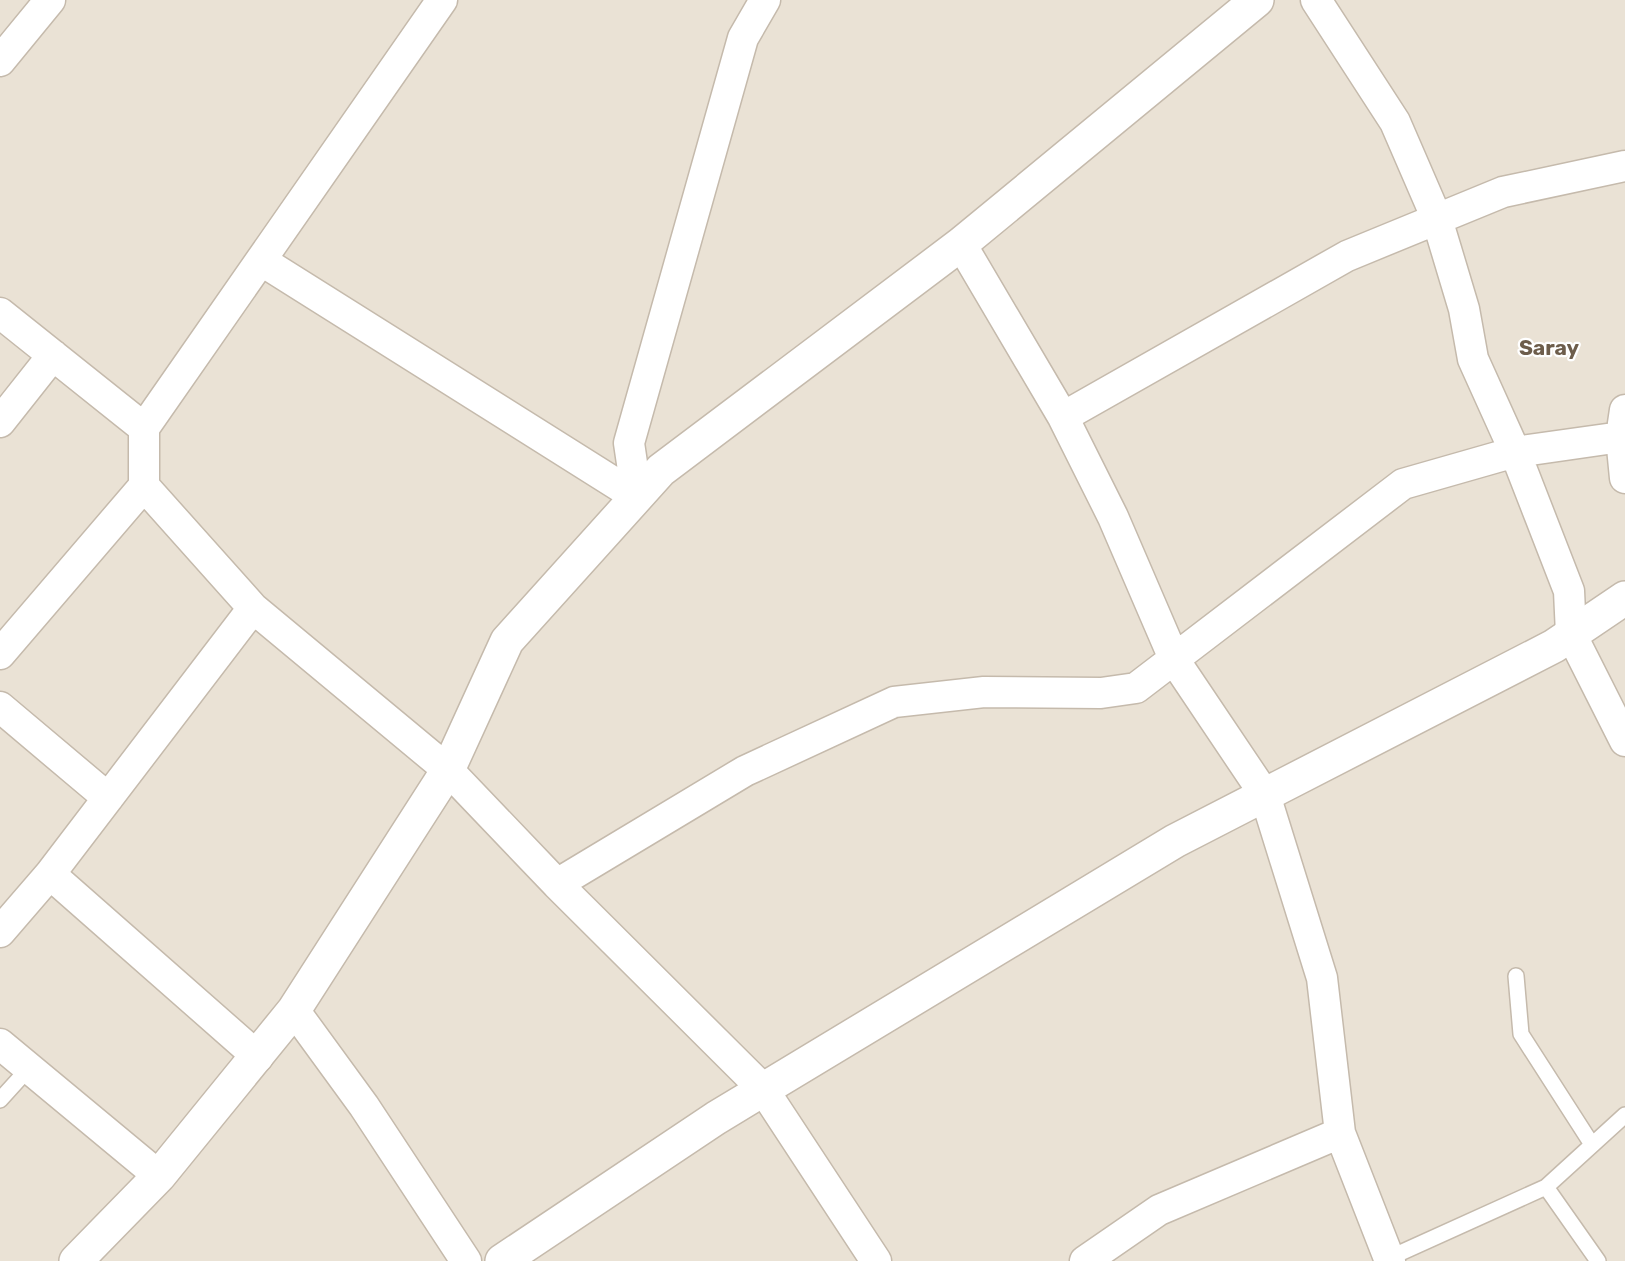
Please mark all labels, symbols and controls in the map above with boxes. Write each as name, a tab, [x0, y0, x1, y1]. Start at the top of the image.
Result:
district label: Saray	[1519, 335, 1580, 360]

